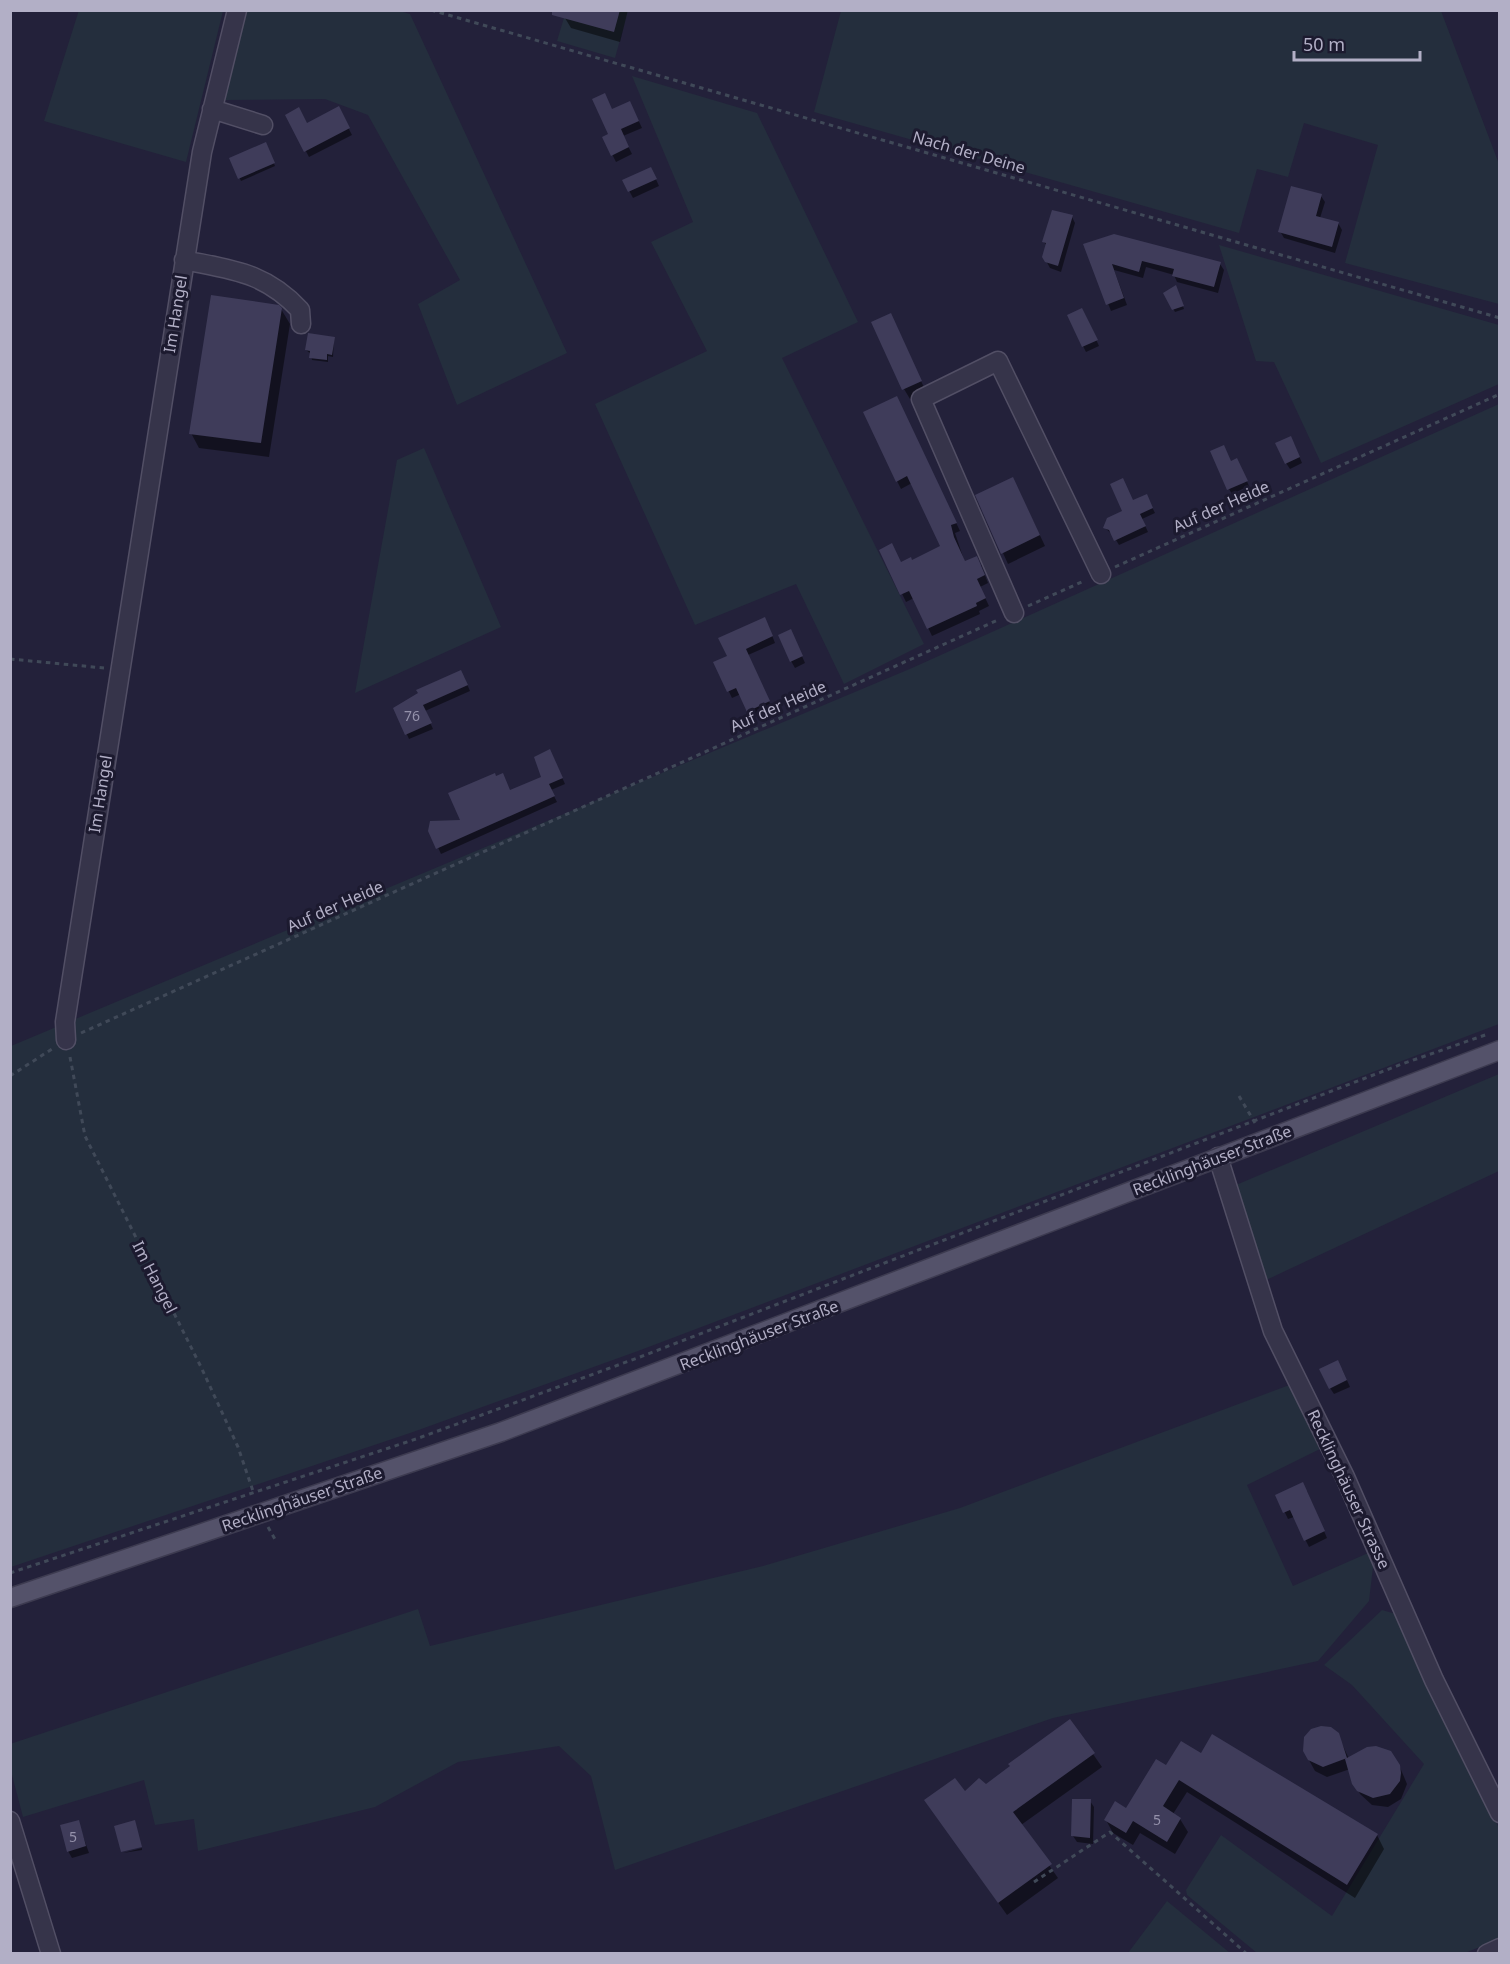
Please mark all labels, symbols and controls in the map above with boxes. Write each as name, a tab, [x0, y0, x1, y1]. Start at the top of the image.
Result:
scale bar	[1294, 24, 1420, 62]
text: 50 m	[1303, 32, 1345, 56]
street label: Nach der Deine	[910, 125, 1028, 179]
street label: Im Hangel	[158, 274, 192, 354]
street label: Auf der Heide	[1169, 475, 1273, 537]
street label: Auf der Heide	[726, 675, 830, 737]
house number: 76	[404, 706, 420, 725]
street label: Im Hangel	[83, 754, 117, 834]
street label: Auf der Heide	[283, 875, 387, 937]
street label: Recklinghäuser Straße	[1129, 1120, 1295, 1200]
street label: Im Hangel	[127, 1237, 183, 1317]
street label: Recklinghäuser Straße	[676, 1295, 842, 1375]
street label: Recklinghäuser Strasse	[1302, 1406, 1396, 1572]
street label: Recklinghäuser Straße	[219, 1461, 385, 1537]
house number: 5	[1153, 1810, 1161, 1829]
house number: 5	[69, 1827, 77, 1846]

